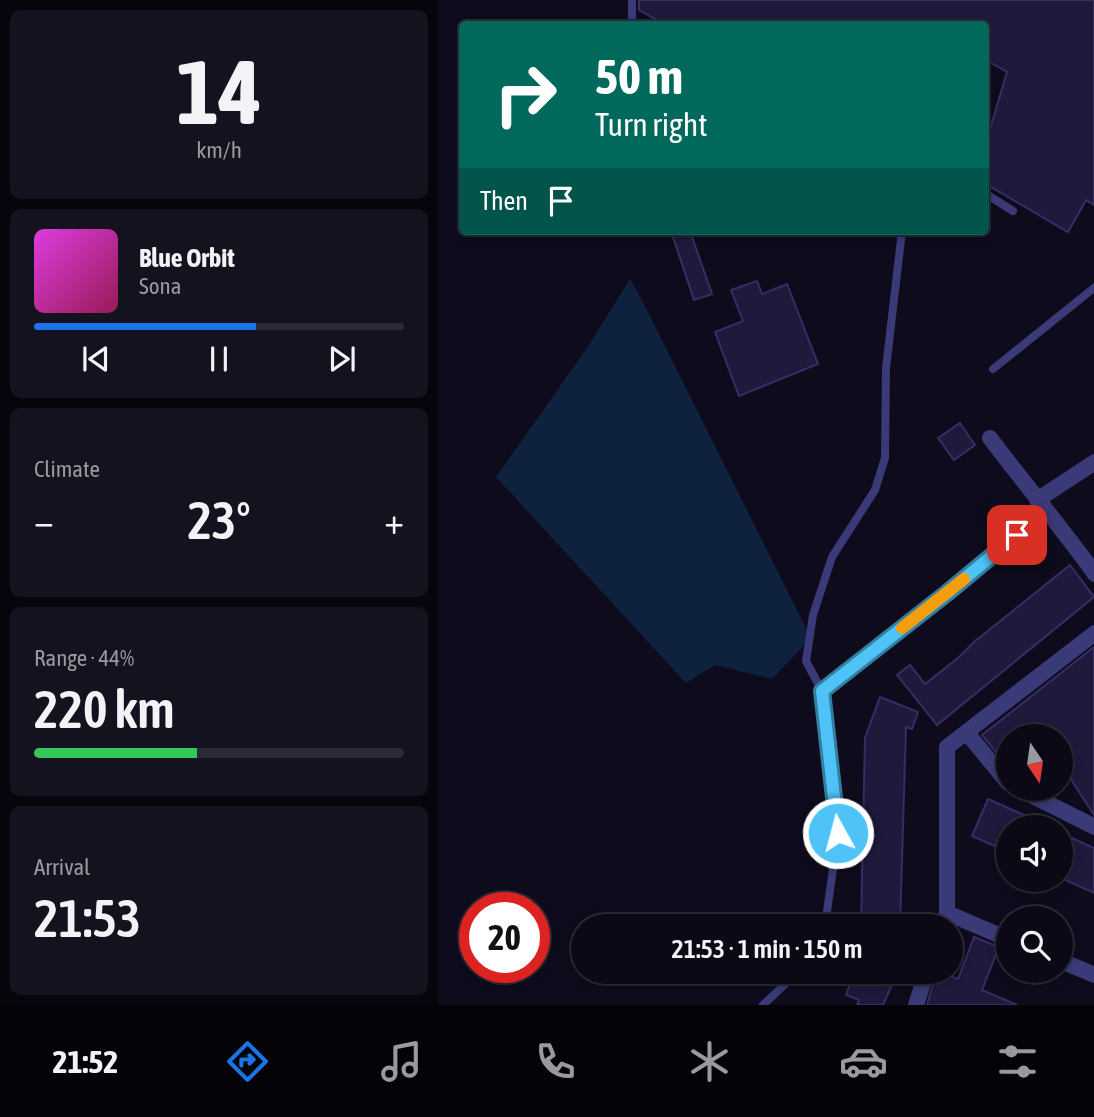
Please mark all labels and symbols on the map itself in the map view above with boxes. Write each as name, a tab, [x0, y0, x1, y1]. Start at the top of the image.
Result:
pin	[987, 505, 1047, 565]
north arrow	[996, 724, 1073, 802]
position arrow	[801, 796, 875, 870]
speed limit sign: 20	[459, 892, 550, 983]

